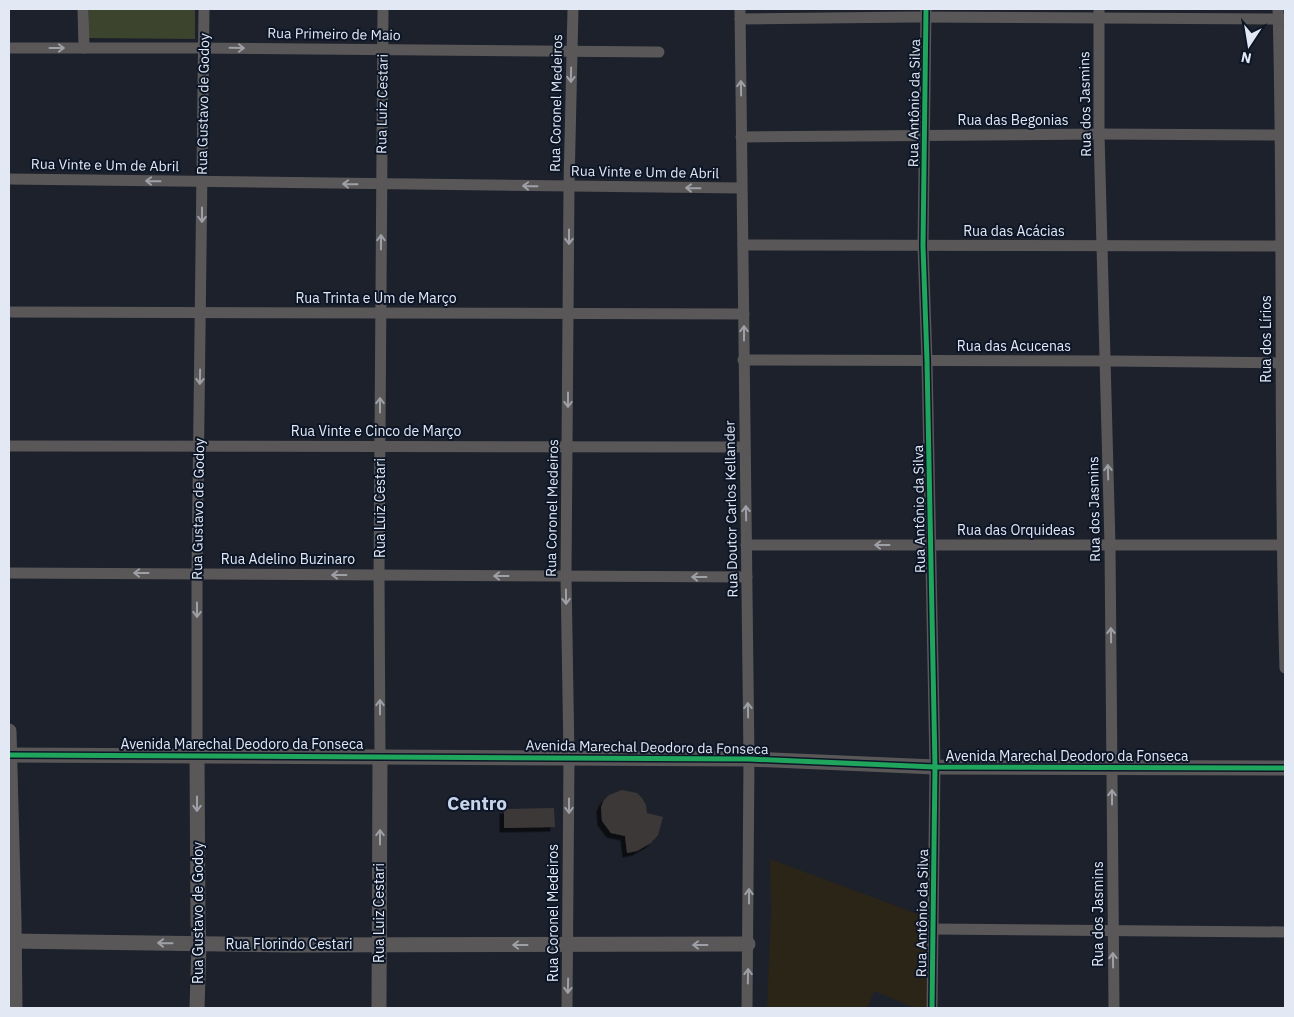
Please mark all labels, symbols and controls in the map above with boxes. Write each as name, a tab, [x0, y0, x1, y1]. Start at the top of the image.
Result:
north arrow	[1224, 20, 1274, 70]
street label: Rua Primeiro de Maio	[267, 24, 401, 44]
street label: Rua Gustavo de Godoy	[193, 33, 213, 175]
street label: Rua Coronel Medeiros	[546, 34, 566, 172]
street label: Rua Antônio da Silva	[904, 38, 924, 167]
one-way arrow	[49, 43, 65, 53]
one-way arrow	[229, 43, 245, 53]
text: N	[1239, 48, 1253, 68]
street label: Rua dos Jasmins	[1075, 51, 1095, 157]
street label: Rua Luiz Cestari	[372, 54, 392, 154]
one-way arrow	[567, 67, 576, 83]
one-way arrow	[736, 80, 746, 96]
street label: Rua das Begonias	[957, 111, 1069, 129]
street label: Rua Vinte e Um de Abril	[31, 155, 179, 175]
street label: Rua Vinte e Um de Abril	[571, 162, 719, 182]
one-way arrow	[145, 176, 162, 186]
one-way arrow	[343, 179, 359, 188]
one-way arrow	[522, 181, 538, 191]
one-way arrow	[685, 183, 701, 193]
one-way arrow	[197, 206, 207, 223]
street label: Rua das Acácias	[963, 222, 1065, 240]
one-way arrow	[564, 229, 574, 245]
one-way arrow	[376, 234, 386, 250]
street label: Rua Trinta e Um de Março	[295, 289, 457, 307]
street label: Rua dos Lírios	[1257, 295, 1275, 383]
one-way arrow	[739, 325, 749, 341]
street label: Rua das Acucenas	[957, 337, 1071, 355]
one-way arrow	[195, 369, 205, 385]
one-way arrow	[563, 392, 573, 408]
one-way arrow	[375, 397, 385, 413]
street label: Rua Doutor Carlos Kellander	[720, 420, 742, 598]
street label: Rua Vinte e Cinco de Março	[291, 422, 461, 440]
street label: Rua Gustavo de Godoy	[188, 438, 208, 580]
street label: Rua Coronel Medeiros	[542, 439, 562, 577]
street label: Rua Antônio da Silva	[909, 444, 929, 573]
street label: Rua dos Jasmins	[1084, 456, 1104, 562]
street label: Rua Luiz Cestari	[371, 458, 389, 558]
one-way arrow	[1103, 464, 1113, 480]
one-way arrow	[741, 505, 750, 521]
street label: Rua das Orquideas	[957, 521, 1075, 539]
one-way arrow	[874, 540, 890, 550]
street label: Rua Adelino Buzinaro	[221, 550, 355, 568]
one-way arrow	[133, 568, 150, 578]
one-way arrow	[331, 570, 347, 580]
one-way arrow	[493, 571, 510, 581]
one-way arrow	[691, 572, 707, 581]
one-way arrow	[561, 589, 571, 605]
one-way arrow	[192, 602, 202, 618]
one-way arrow	[1106, 627, 1116, 643]
one-way arrow	[375, 699, 385, 716]
one-way arrow	[744, 702, 753, 718]
street label: Avenida Marechal Deodoro da Fonseca	[121, 735, 364, 753]
street label: Avenida Marechal Deodoro da Fonseca	[525, 736, 769, 758]
street label: Avenida Marechal Deodoro da Fonseca	[946, 747, 1189, 765]
one-way arrow	[1107, 789, 1117, 806]
district label: Centro	[447, 791, 507, 815]
one-way arrow	[192, 796, 202, 812]
one-way arrow	[564, 798, 574, 814]
one-way arrow	[375, 829, 385, 846]
street label: Rua Gustavo de Godoy	[189, 842, 207, 984]
street label: Rua Coronel Medeiros	[544, 844, 562, 982]
street label: Rua Antônio da Silva	[912, 848, 932, 977]
street label: Rua dos Jasmins	[1089, 861, 1107, 967]
street label: Rua Luiz Cestari	[370, 863, 388, 963]
one-way arrow	[744, 888, 754, 904]
street label: Rua Florindo Cestari	[225, 935, 353, 953]
one-way arrow	[157, 938, 173, 948]
one-way arrow	[512, 940, 528, 950]
one-way arrow	[692, 940, 708, 950]
one-way arrow	[1108, 952, 1118, 968]
one-way arrow	[743, 969, 753, 985]
one-way arrow	[563, 978, 573, 994]

